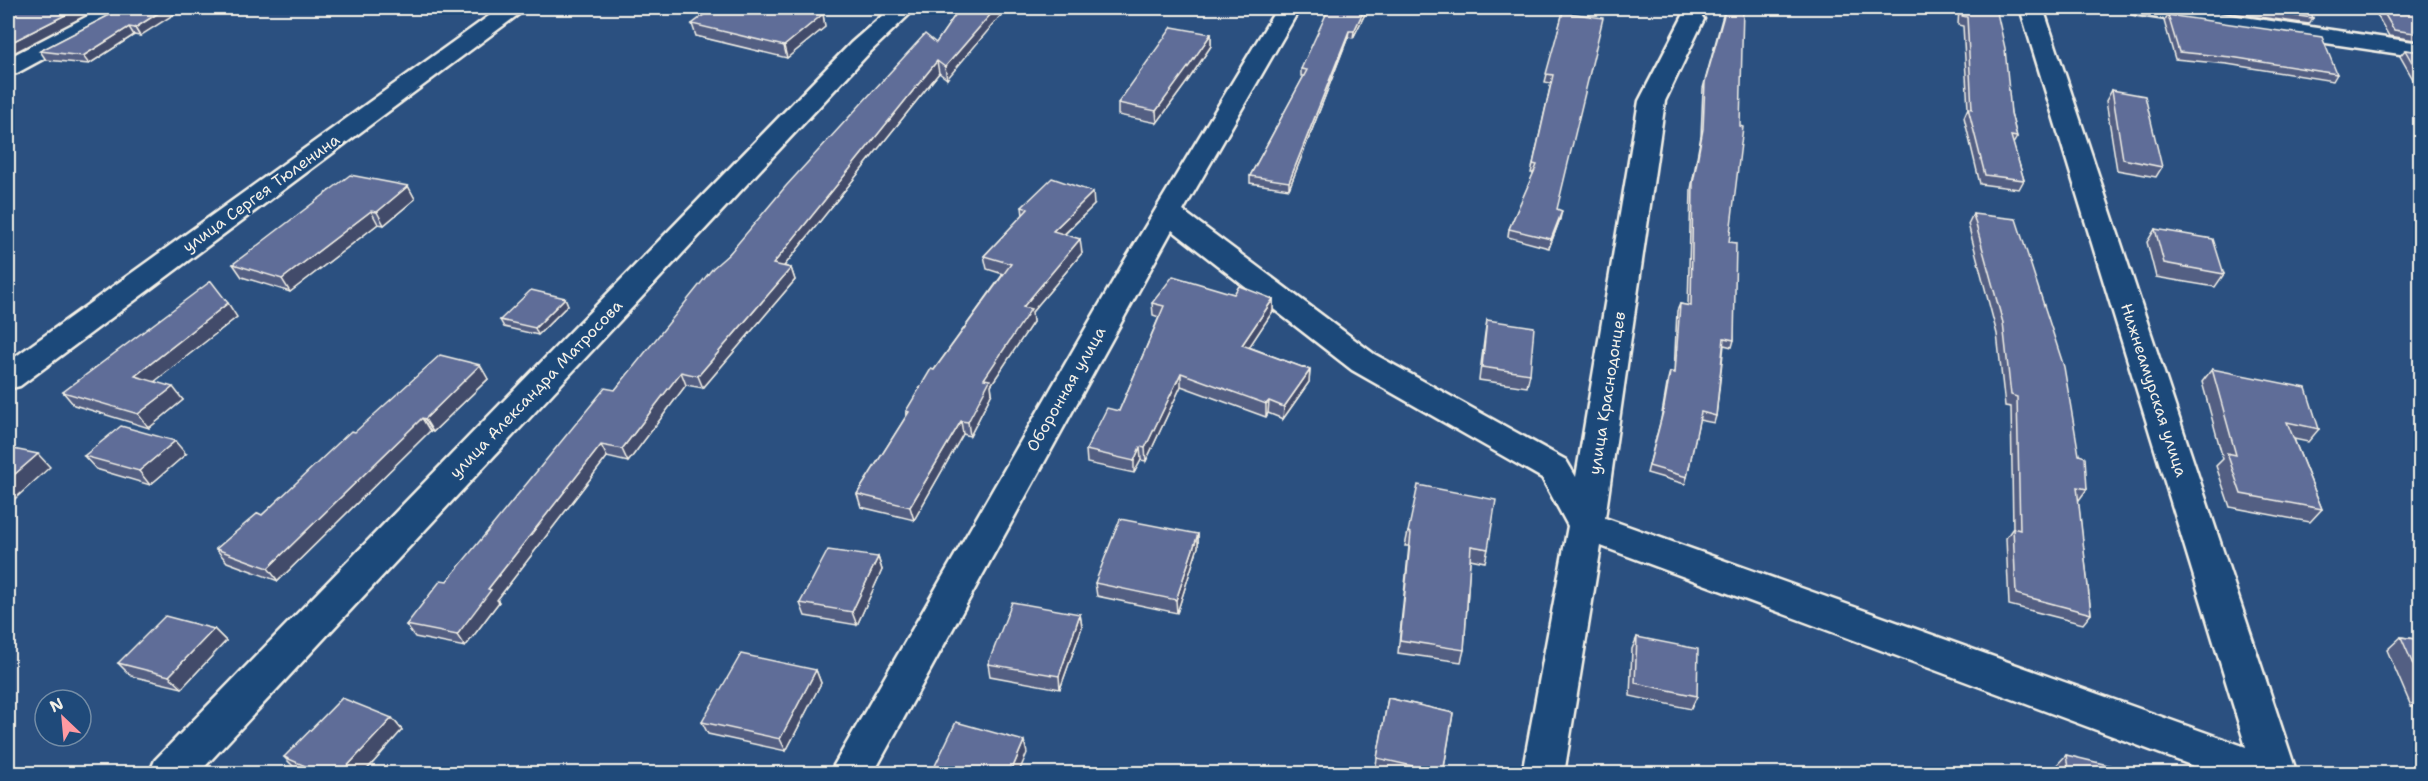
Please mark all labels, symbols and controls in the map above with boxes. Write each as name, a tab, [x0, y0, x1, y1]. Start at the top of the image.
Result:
street label: улица Сергея Тюленина	[178, 129, 344, 257]
street label: улица Александра Матросова	[445, 295, 627, 483]
street label: Нижнеамурская улица	[2116, 300, 2192, 480]
street label: улица Краснодонцев	[1584, 310, 1630, 476]
street label: Оборонная улица	[1022, 323, 1110, 455]
north arrow	[33, 688, 93, 748]
text: N	[46, 693, 67, 717]

